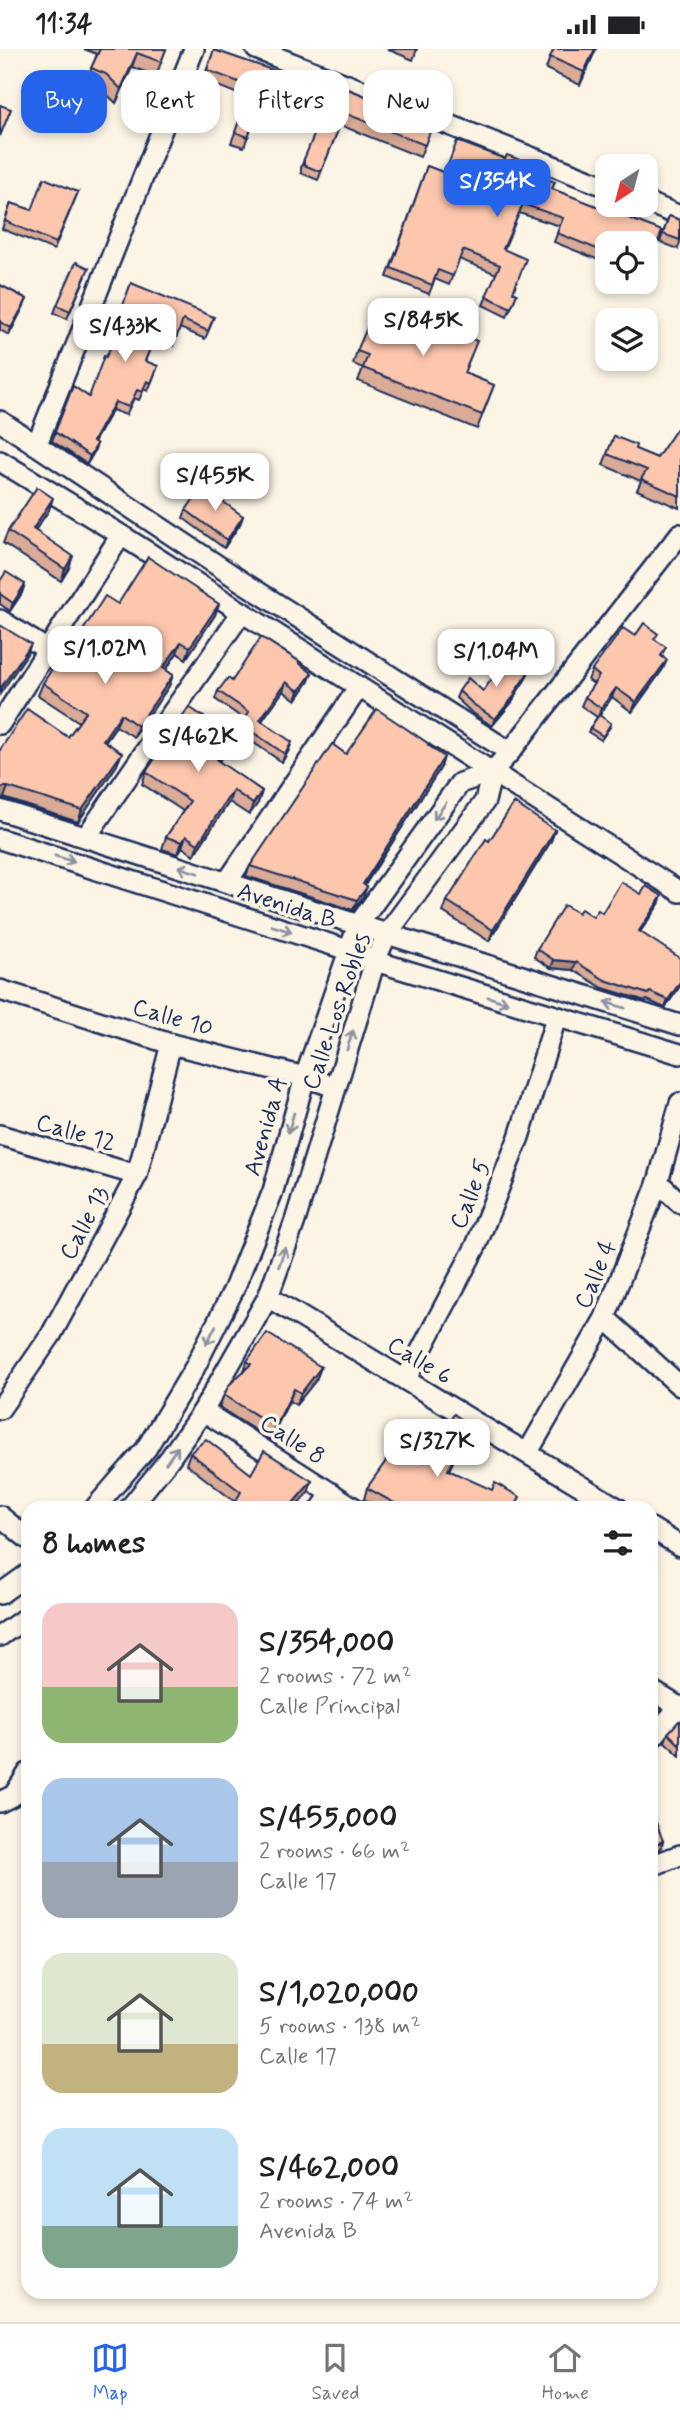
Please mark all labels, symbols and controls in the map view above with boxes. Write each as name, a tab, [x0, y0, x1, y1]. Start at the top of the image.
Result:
text: 11:34	[35, 8, 92, 42]
chip: Buy	[21, 70, 107, 133]
chip: Rent	[121, 70, 220, 133]
chip: Filters	[234, 70, 349, 133]
chip: New	[363, 70, 453, 133]
north arrow	[595, 154, 658, 217]
map controls	[595, 154, 658, 371]
pin: S/354K	[440, 159, 554, 219]
text: S/354K	[459, 167, 535, 197]
button: locate	[595, 231, 658, 294]
pin: S/845K	[366, 299, 480, 358]
pin: S/433K	[68, 305, 182, 364]
text: S/845K	[384, 306, 462, 336]
button: layers	[595, 308, 658, 371]
text: S/433K	[89, 312, 161, 342]
pin: S/455K	[158, 454, 272, 513]
text: S/455K	[176, 461, 254, 491]
pin: S/1.02M	[40, 627, 170, 686]
pin: S/1.04M	[431, 629, 561, 689]
text: S/1.02M	[63, 634, 147, 664]
text: S/1.04M	[454, 637, 538, 667]
pin: S/462K	[141, 715, 255, 774]
text: S/462K	[159, 722, 237, 752]
one-way arrow	[433, 801, 447, 820]
one-way arrow	[54, 853, 76, 866]
one-way arrow	[177, 862, 199, 875]
street label: Avenida B	[233, 876, 340, 937]
one-way arrow	[270, 924, 292, 936]
street label: Calle Los Robles	[296, 929, 379, 1094]
street label: Calle 10	[129, 992, 217, 1045]
one-way arrow	[487, 994, 509, 1007]
one-way arrow	[604, 997, 626, 1010]
one-way arrow	[344, 1029, 357, 1051]
street label: Avenida A	[237, 1073, 295, 1180]
street label: Calle 12	[32, 1107, 119, 1160]
one-way arrow	[284, 1112, 297, 1134]
street label: Calle 5	[443, 1155, 499, 1234]
street label: Calle 13	[53, 1182, 118, 1266]
street label: Calle 4	[568, 1235, 625, 1314]
one-way arrow	[277, 1247, 289, 1269]
one-way arrow	[203, 1325, 217, 1345]
street label: Calle 6	[381, 1330, 457, 1393]
street label: Calle 8	[254, 1408, 331, 1473]
pin: S/327K	[380, 1419, 494, 1479]
text: S/327K	[400, 1427, 474, 1457]
one-way arrow	[165, 1446, 179, 1465]
text: 8 homes	[42, 1524, 145, 1563]
icon: filters	[599, 1524, 637, 1562]
text: S/354,000	[259, 1623, 394, 1662]
icon: home	[98, 1631, 182, 1715]
text: 2 rooms · 72 m²	[259, 1662, 412, 1692]
text: Calle Principal	[259, 1692, 400, 1722]
text: S/455,000	[259, 1798, 397, 1837]
icon: home	[98, 1806, 182, 1890]
text: 2 rooms · 66 m²	[259, 1837, 410, 1867]
text: Calle 17	[259, 1867, 337, 1897]
text: S/1,020,000	[259, 1973, 419, 2012]
icon: home	[98, 1981, 182, 2065]
text: 5 rooms · 138 m²	[259, 2012, 421, 2042]
text: Calle 17	[259, 2042, 337, 2072]
text: S/462,000	[259, 2148, 399, 2187]
icon: home	[98, 2156, 182, 2240]
text: 2 rooms · 74 m²	[259, 2187, 414, 2217]
text: Avenida B	[259, 2217, 357, 2247]
tab: Map	[91, 2339, 129, 2406]
tab: Saved	[311, 2339, 359, 2406]
tab: Home	[542, 2339, 589, 2406]

